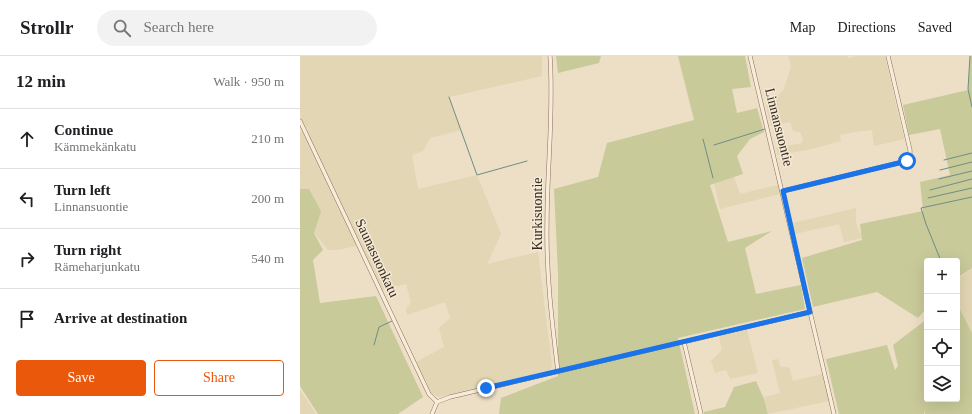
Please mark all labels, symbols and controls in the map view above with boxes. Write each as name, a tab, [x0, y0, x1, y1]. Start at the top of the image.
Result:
search box	[97, 10, 377, 46]
text: Strollr	[20, 17, 73, 38]
icon: search	[111, 17, 133, 39]
text: Search here	[143, 19, 214, 35]
text: Map	[790, 20, 815, 35]
text: Directions	[837, 20, 896, 35]
text: Saved	[918, 20, 952, 35]
text: 12 min	[16, 72, 66, 91]
text: Walk · 950 m	[213, 74, 284, 89]
street label: Linnansuontie	[762, 86, 796, 168]
text: Continue	[54, 122, 113, 138]
icon: ahead	[16, 128, 38, 150]
text: 210 m	[251, 131, 284, 146]
text: Kämmekänkatu	[54, 139, 136, 154]
route start	[898, 152, 916, 170]
street label: Kurkisuontie	[530, 177, 545, 251]
text: Turn left	[54, 182, 111, 198]
icon: left	[16, 188, 38, 210]
text: 200 m	[251, 191, 284, 206]
text: Linnansuontie	[54, 199, 128, 214]
street label: Saunasuonkatu	[352, 216, 402, 300]
text: Turn right	[54, 242, 121, 258]
icon: right	[16, 248, 38, 270]
text: 540 m	[251, 251, 284, 266]
map controls	[924, 258, 960, 402]
button: +	[924, 258, 960, 294]
text: Rämeharjunkatu	[54, 259, 140, 274]
button: −	[924, 294, 960, 330]
icon: arrive	[16, 308, 38, 330]
text: Arrive at destination	[54, 310, 187, 326]
button: locate	[924, 330, 960, 366]
button: Save	[16, 360, 146, 396]
button: Share	[154, 360, 284, 396]
button: layers	[924, 366, 960, 402]
route end	[477, 379, 495, 397]

